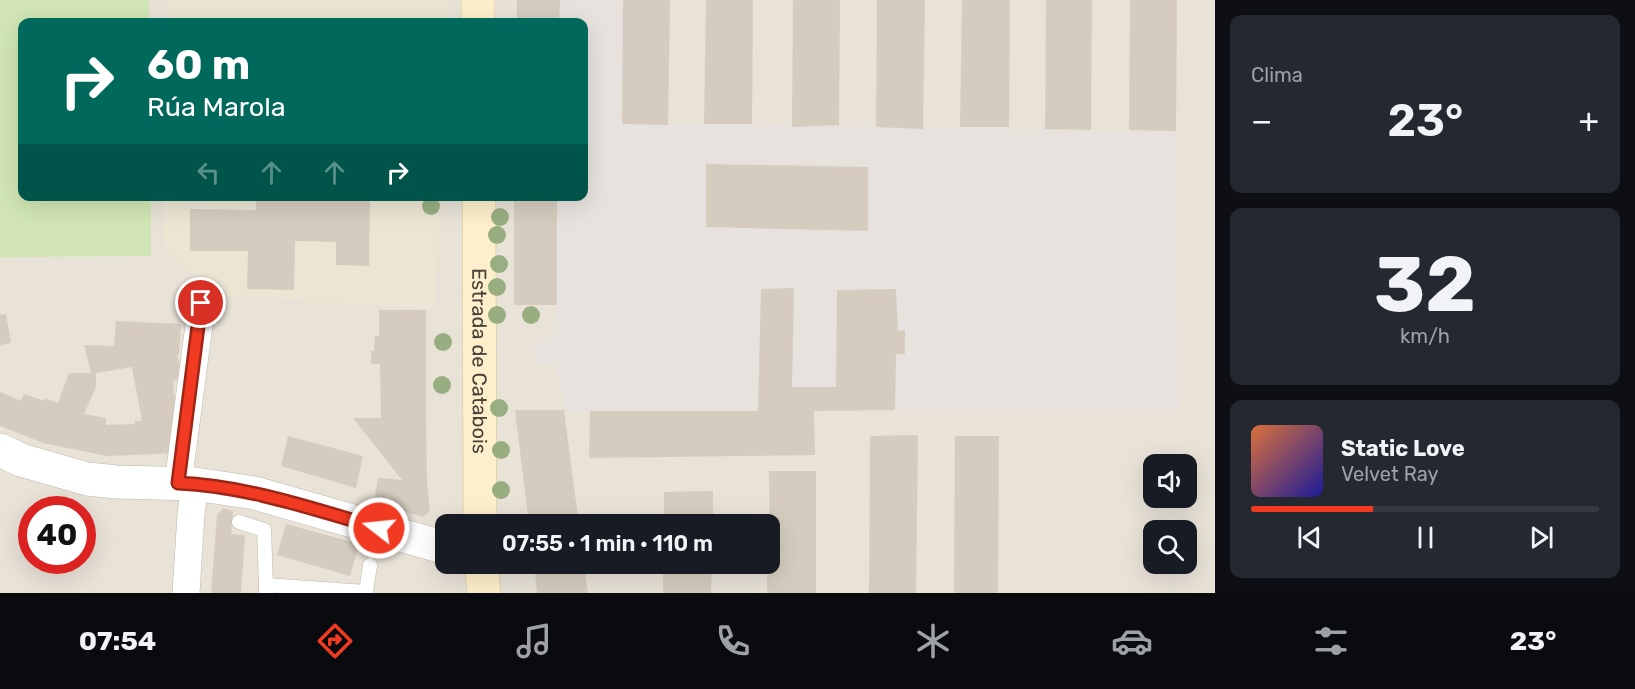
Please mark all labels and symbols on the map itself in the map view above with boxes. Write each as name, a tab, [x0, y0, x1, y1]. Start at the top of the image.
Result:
street label: Estrada de Catabois	[467, 268, 492, 454]
pin	[175, 277, 226, 328]
speed limit sign: 40	[18, 496, 96, 574]
position arrow	[347, 496, 411, 560]

